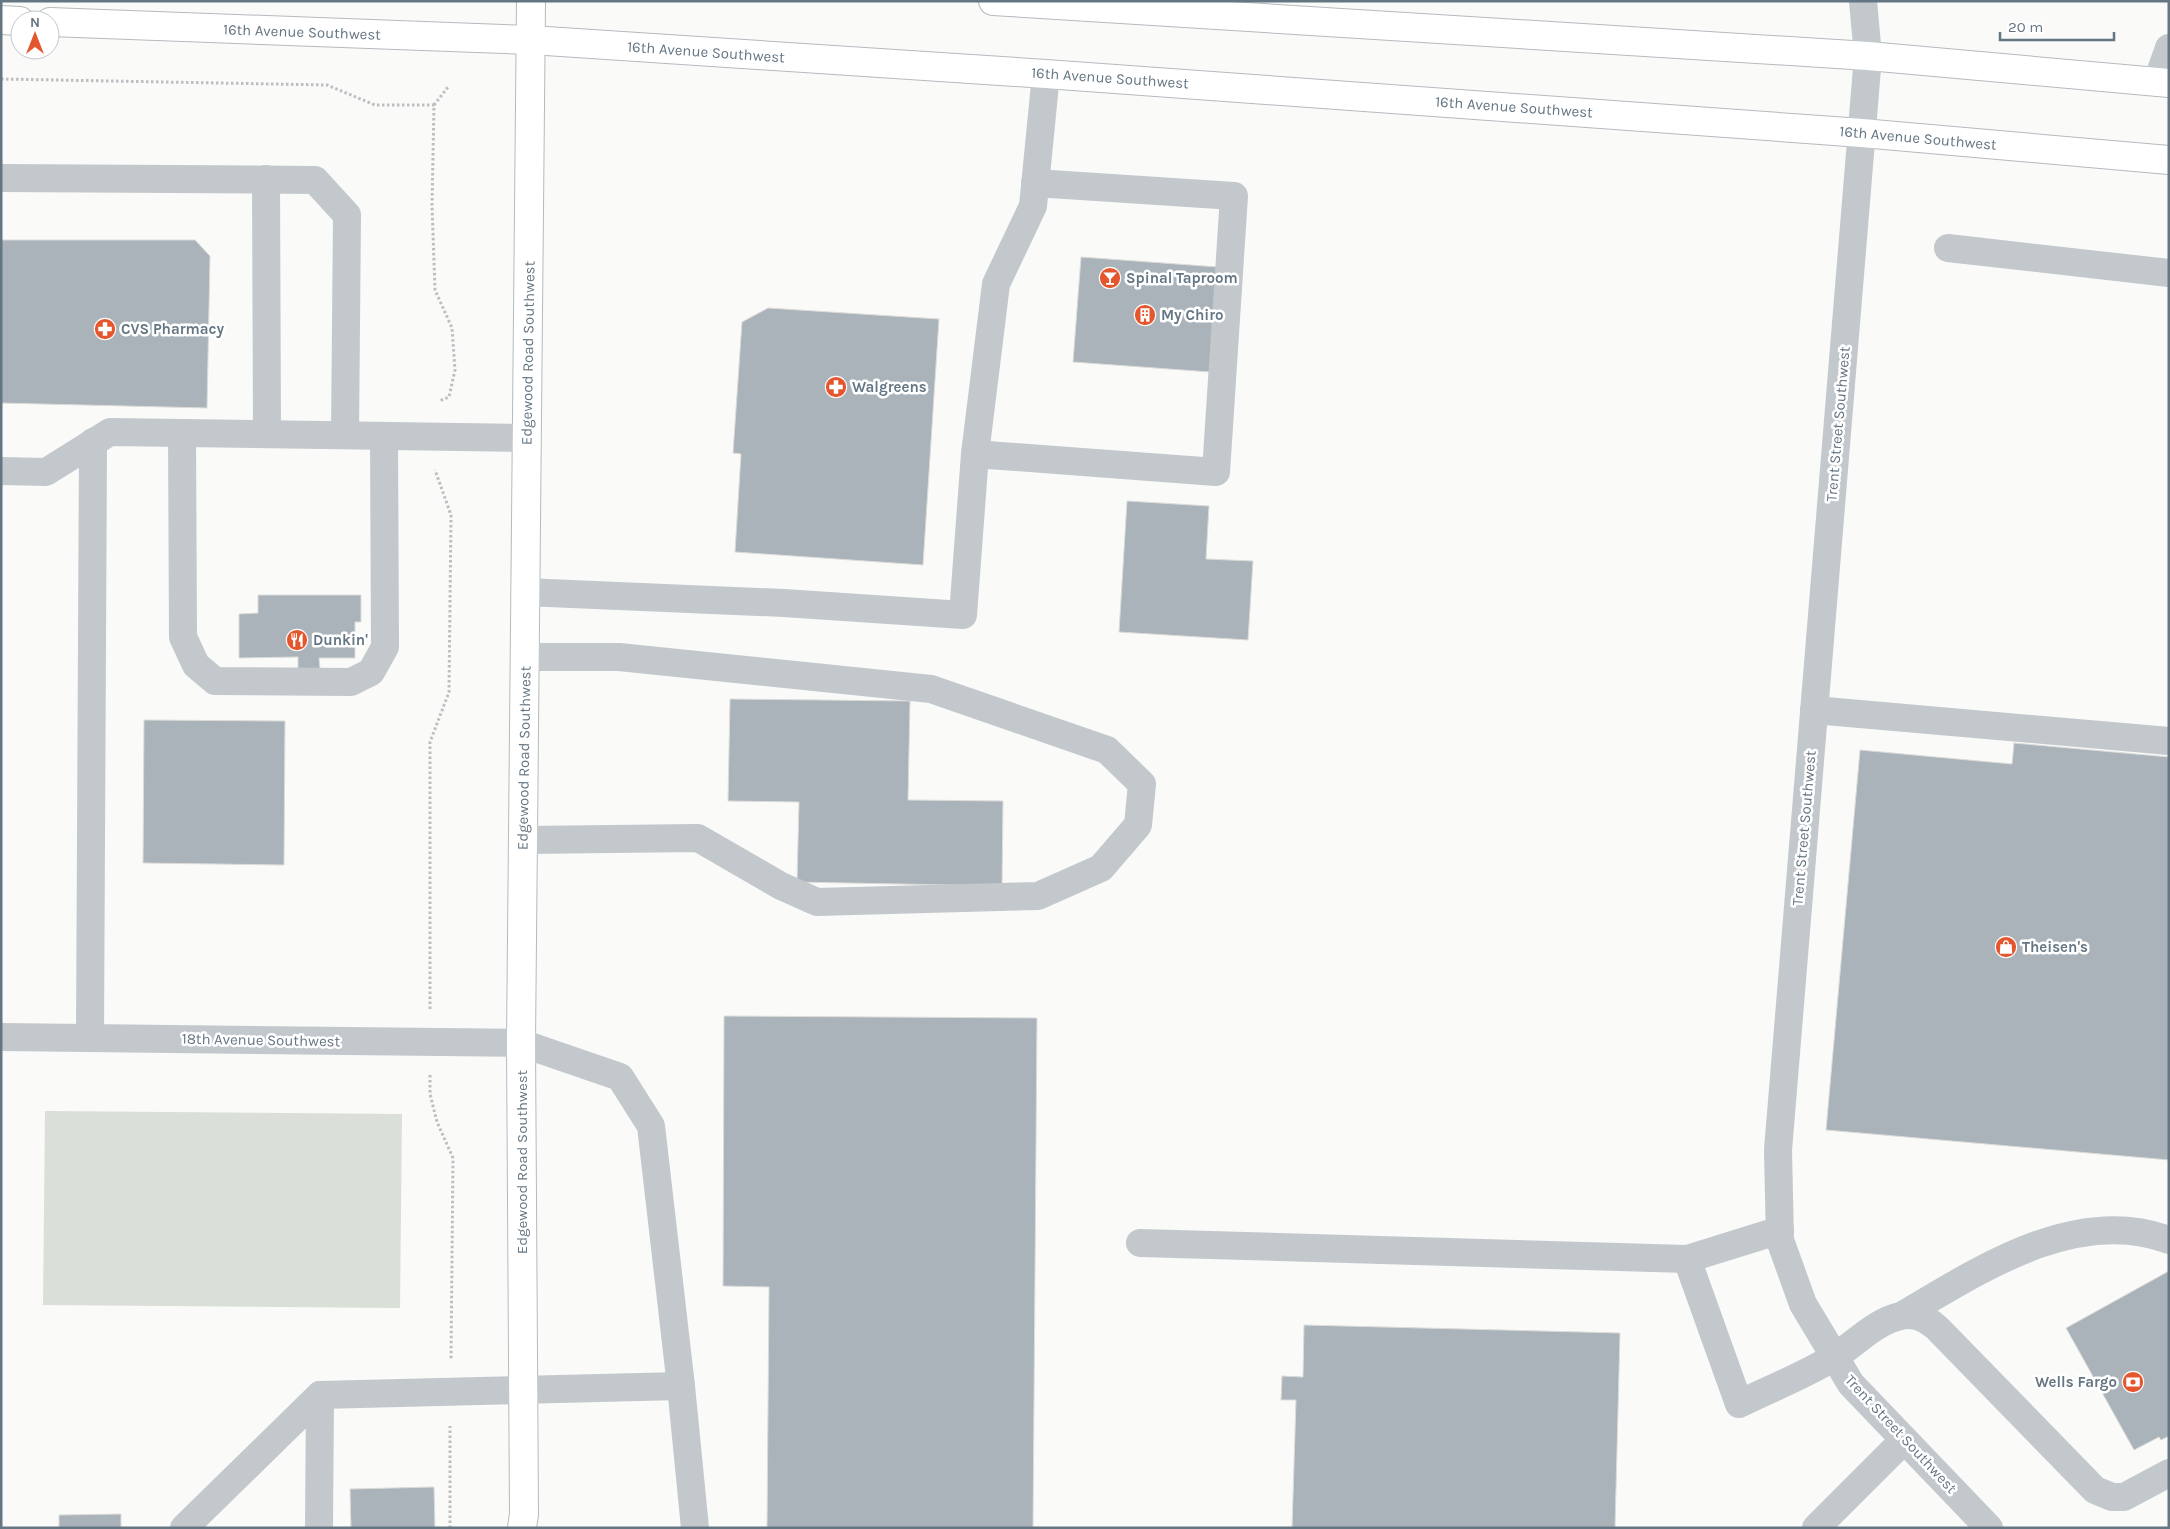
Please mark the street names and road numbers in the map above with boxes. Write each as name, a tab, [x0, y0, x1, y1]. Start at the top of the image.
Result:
street label: 16th Avenue Southwest	[223, 20, 382, 44]
street label: 16th Avenue Southwest	[627, 38, 786, 67]
street label: 16th Avenue Southwest	[1031, 64, 1190, 93]
street label: 16th Avenue Southwest	[1435, 93, 1594, 122]
street label: 16th Avenue Southwest	[1839, 122, 1998, 154]
street label: Edgewood Road Southwest	[517, 260, 539, 445]
street label: Trent Street Southwest	[1822, 345, 1854, 502]
street label: Edgewood Road Southwest	[513, 665, 535, 850]
street label: Trent Street Southwest	[1788, 749, 1820, 906]
street label: 18th Avenue Southwest	[182, 1030, 341, 1050]
street label: Edgewood Road Southwest	[513, 1069, 531, 1254]
street label: Trent Street Southwest	[1841, 1371, 1961, 1497]

